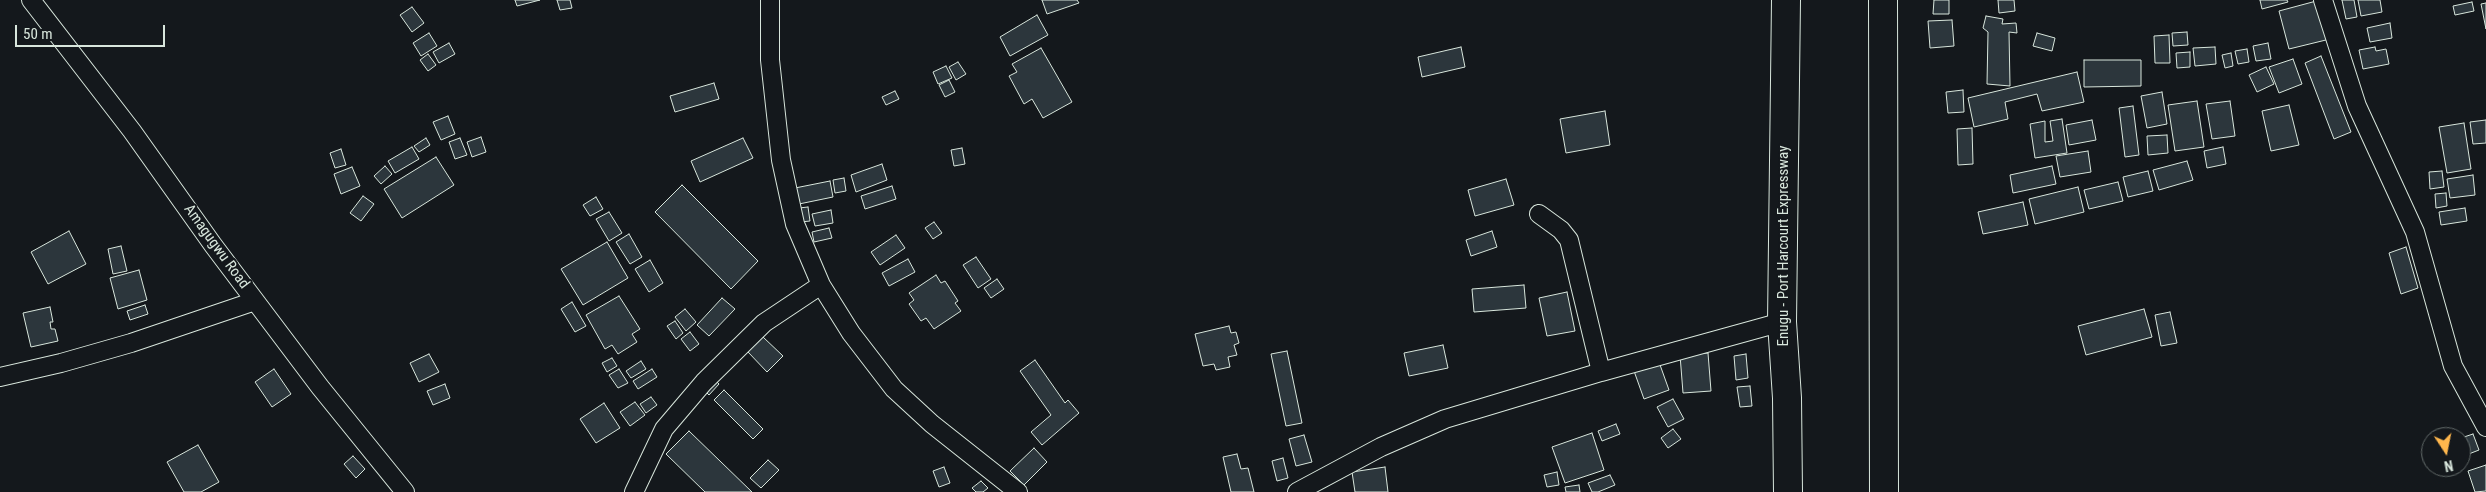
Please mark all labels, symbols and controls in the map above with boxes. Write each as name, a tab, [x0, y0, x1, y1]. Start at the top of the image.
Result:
scale bar	[18, 15, 168, 47]
text: 50 m	[23, 25, 53, 43]
street label: Enugu - Port Harcourt Expressway	[1775, 146, 1793, 346]
street label: Amagugwu Road	[179, 201, 253, 293]
north arrow	[2421, 427, 2471, 477]
text: N	[2443, 457, 2454, 474]

